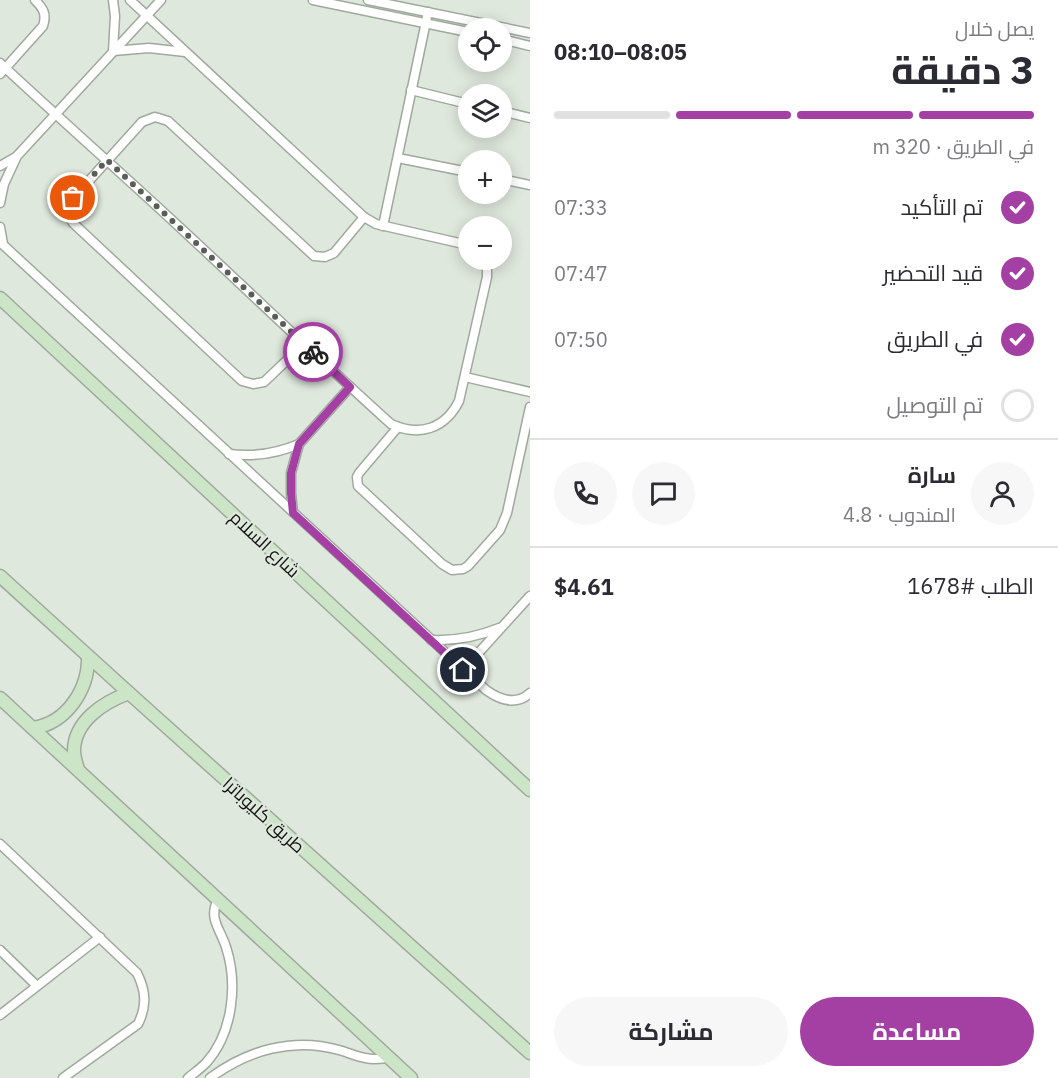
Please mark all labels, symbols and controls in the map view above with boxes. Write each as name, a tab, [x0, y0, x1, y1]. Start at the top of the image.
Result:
text: يصل خلال	[955, 15, 1034, 42]
map controls	[458, 18, 512, 270]
button: locate	[458, 18, 512, 72]
text: 08:05–08:10	[554, 37, 687, 66]
text: 3 دقيقة	[891, 44, 1034, 95]
button: layers	[458, 84, 512, 138]
text: في الطريق · 320 m	[873, 133, 1034, 160]
button: +	[458, 150, 512, 204]
pin	[47, 172, 98, 223]
icon: bag	[56, 181, 89, 214]
icon: check	[1001, 191, 1034, 224]
text: تم التأكيد	[901, 192, 983, 221]
text: 07:33	[554, 194, 608, 221]
button: −	[458, 216, 512, 270]
icon: check	[1001, 257, 1034, 290]
text: قيد التحضير	[883, 258, 983, 287]
text: 07:47	[554, 260, 608, 287]
courier	[283, 322, 343, 382]
icon: check	[1001, 323, 1034, 356]
text: في الطريق	[887, 324, 983, 353]
text: 07:50	[554, 326, 608, 353]
icon: bike	[297, 336, 330, 369]
text: تم التوصيل	[886, 390, 983, 419]
text: سارة	[908, 460, 956, 489]
button: phone	[554, 462, 617, 525]
button: chat	[632, 462, 695, 525]
button: person	[971, 462, 1034, 525]
text: المندوب · 4.8	[843, 501, 956, 528]
street label: شارع السلام	[224, 506, 305, 583]
text: الطلب #1678	[907, 571, 1034, 600]
text: $4.61	[554, 572, 614, 601]
pin	[437, 644, 488, 695]
icon: home	[446, 653, 479, 686]
street label: طريق كليوباترا	[217, 772, 310, 859]
button: مشاركة	[554, 997, 788, 1066]
button: مساعدة	[800, 997, 1034, 1066]

